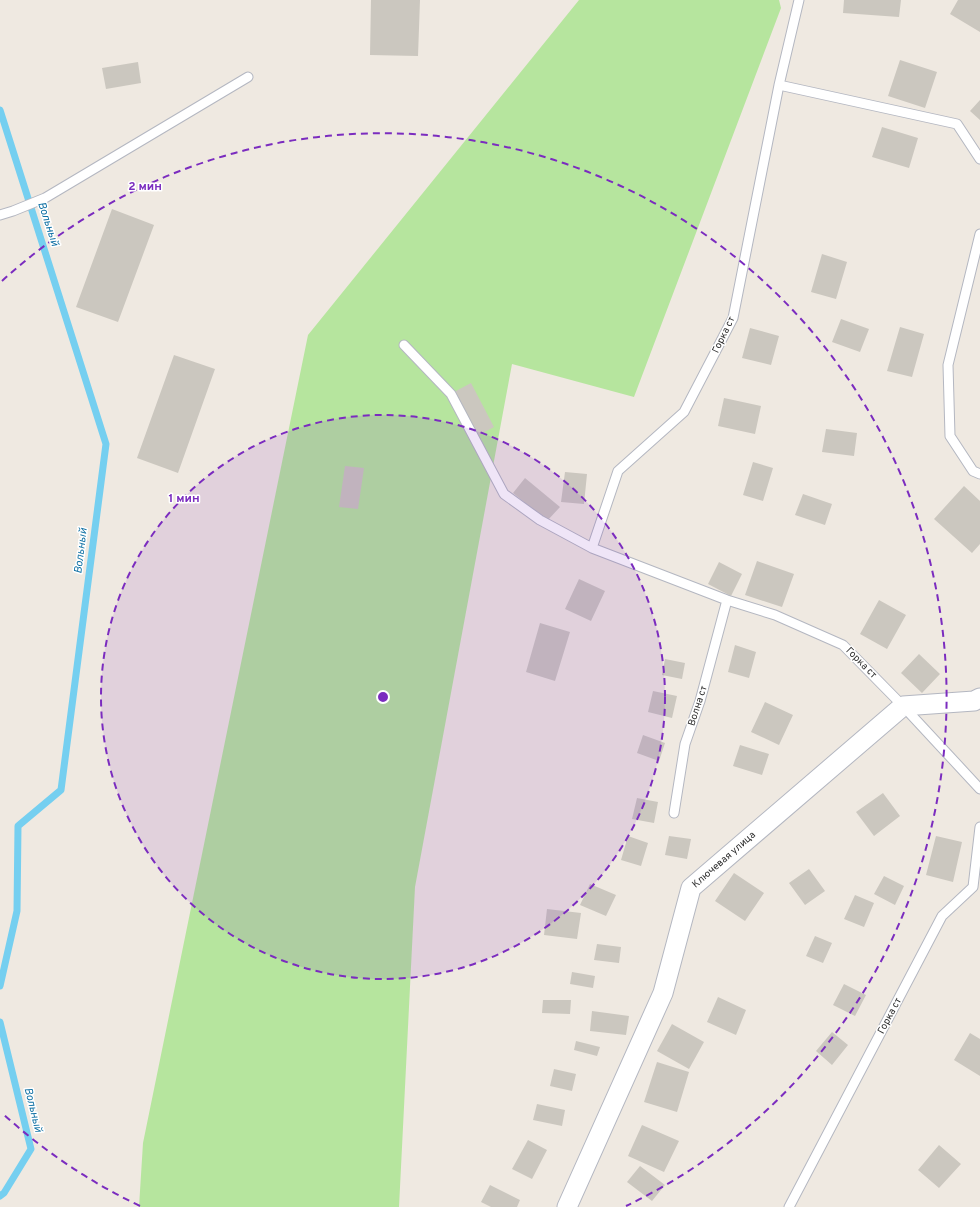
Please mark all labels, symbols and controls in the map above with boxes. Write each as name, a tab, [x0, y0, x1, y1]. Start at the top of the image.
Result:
text: 2 мин	[128, 179, 162, 195]
water label: Вольный	[34, 200, 62, 249]
street label: Горка ст	[710, 314, 739, 355]
text: 1 мин	[168, 491, 200, 507]
water label: Вольный	[71, 527, 91, 575]
street label: Горка ст	[843, 645, 880, 682]
street label: Волна ст	[685, 684, 711, 728]
centre of rings	[376, 690, 390, 704]
street label: Ключевая улица	[690, 829, 758, 891]
street label: Горка ст	[875, 995, 905, 1036]
water label: Вольный	[21, 1086, 46, 1135]

